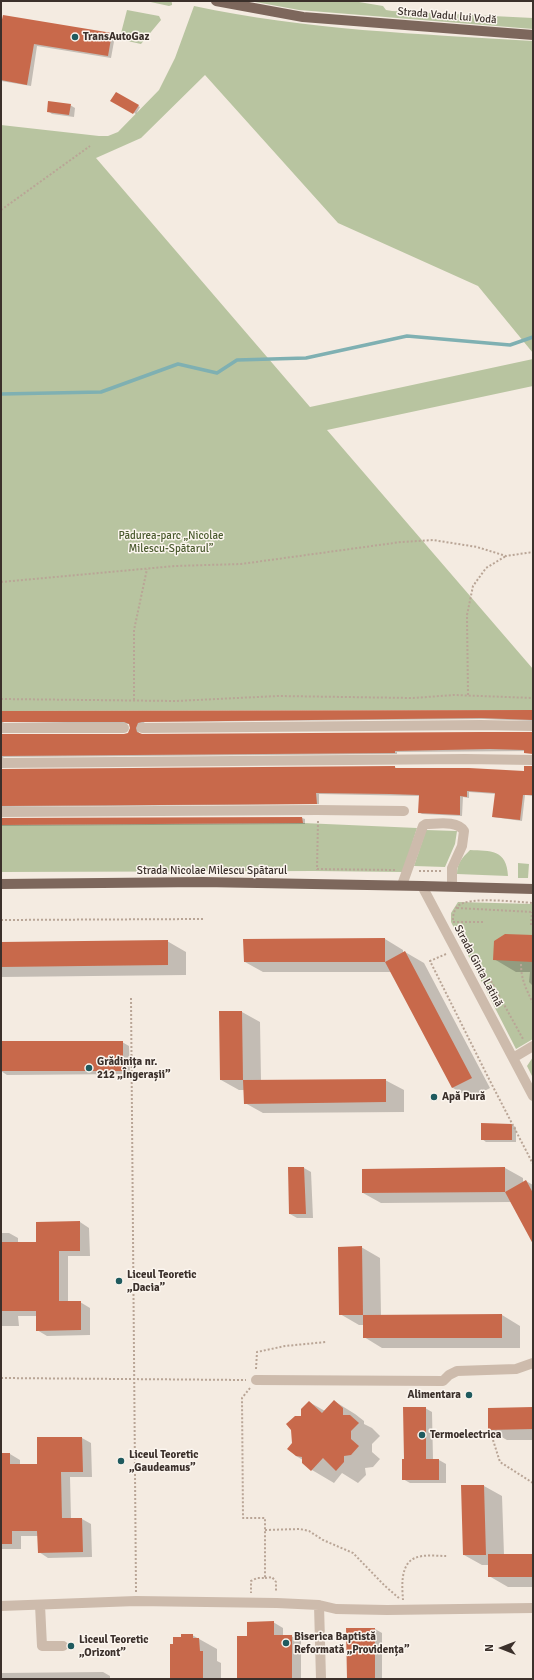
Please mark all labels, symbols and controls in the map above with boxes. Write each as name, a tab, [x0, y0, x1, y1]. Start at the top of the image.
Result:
street label: Strada Vadul lui Vodă	[397, 5, 497, 27]
place label: TransAutoGaz	[83, 30, 149, 44]
marker: TransAutoGaz	[70, 32, 80, 42]
park label: Pădurea-parc „Nicolae Milescu-Spătarul”	[118, 529, 224, 555]
street label: Strada Nicolae Milescu Spătarul	[137, 864, 287, 878]
street label: Strada Ginta Latină	[451, 923, 505, 1009]
place label: Grădinița nr. 212 „Îngerașii”	[97, 1055, 171, 1081]
marker: Grădinița nr. 212 „Îngerașii”	[84, 1063, 94, 1073]
place label: Apă Pură	[442, 1090, 485, 1104]
marker: Apă Pură	[429, 1092, 439, 1102]
place label: Liceul Teoretic „Dacia”	[127, 1268, 197, 1294]
marker: Liceul Teoretic „Dacia”	[114, 1276, 124, 1286]
place label: Alimentara	[407, 1388, 461, 1402]
marker: Alimentara	[464, 1390, 474, 1400]
place label: Termoelectrica	[430, 1428, 501, 1442]
marker: Termoelectrica	[417, 1430, 427, 1440]
place label: Liceul Teoretic „Gaudeamus”	[129, 1448, 199, 1474]
marker: Liceul Teoretic „Gaudeamus”	[116, 1456, 126, 1466]
north arrow	[482, 1628, 522, 1668]
place label: Biserica Baptistă Reformată „Providența”	[294, 1630, 409, 1656]
place label: Liceul Teoretic „Orizont”	[79, 1633, 149, 1659]
marker: Biserica Baptistă Reformată „Providența”	[281, 1638, 291, 1648]
marker: Liceul Teoretic „Orizont”	[66, 1641, 76, 1651]
text: N	[483, 1644, 496, 1652]

